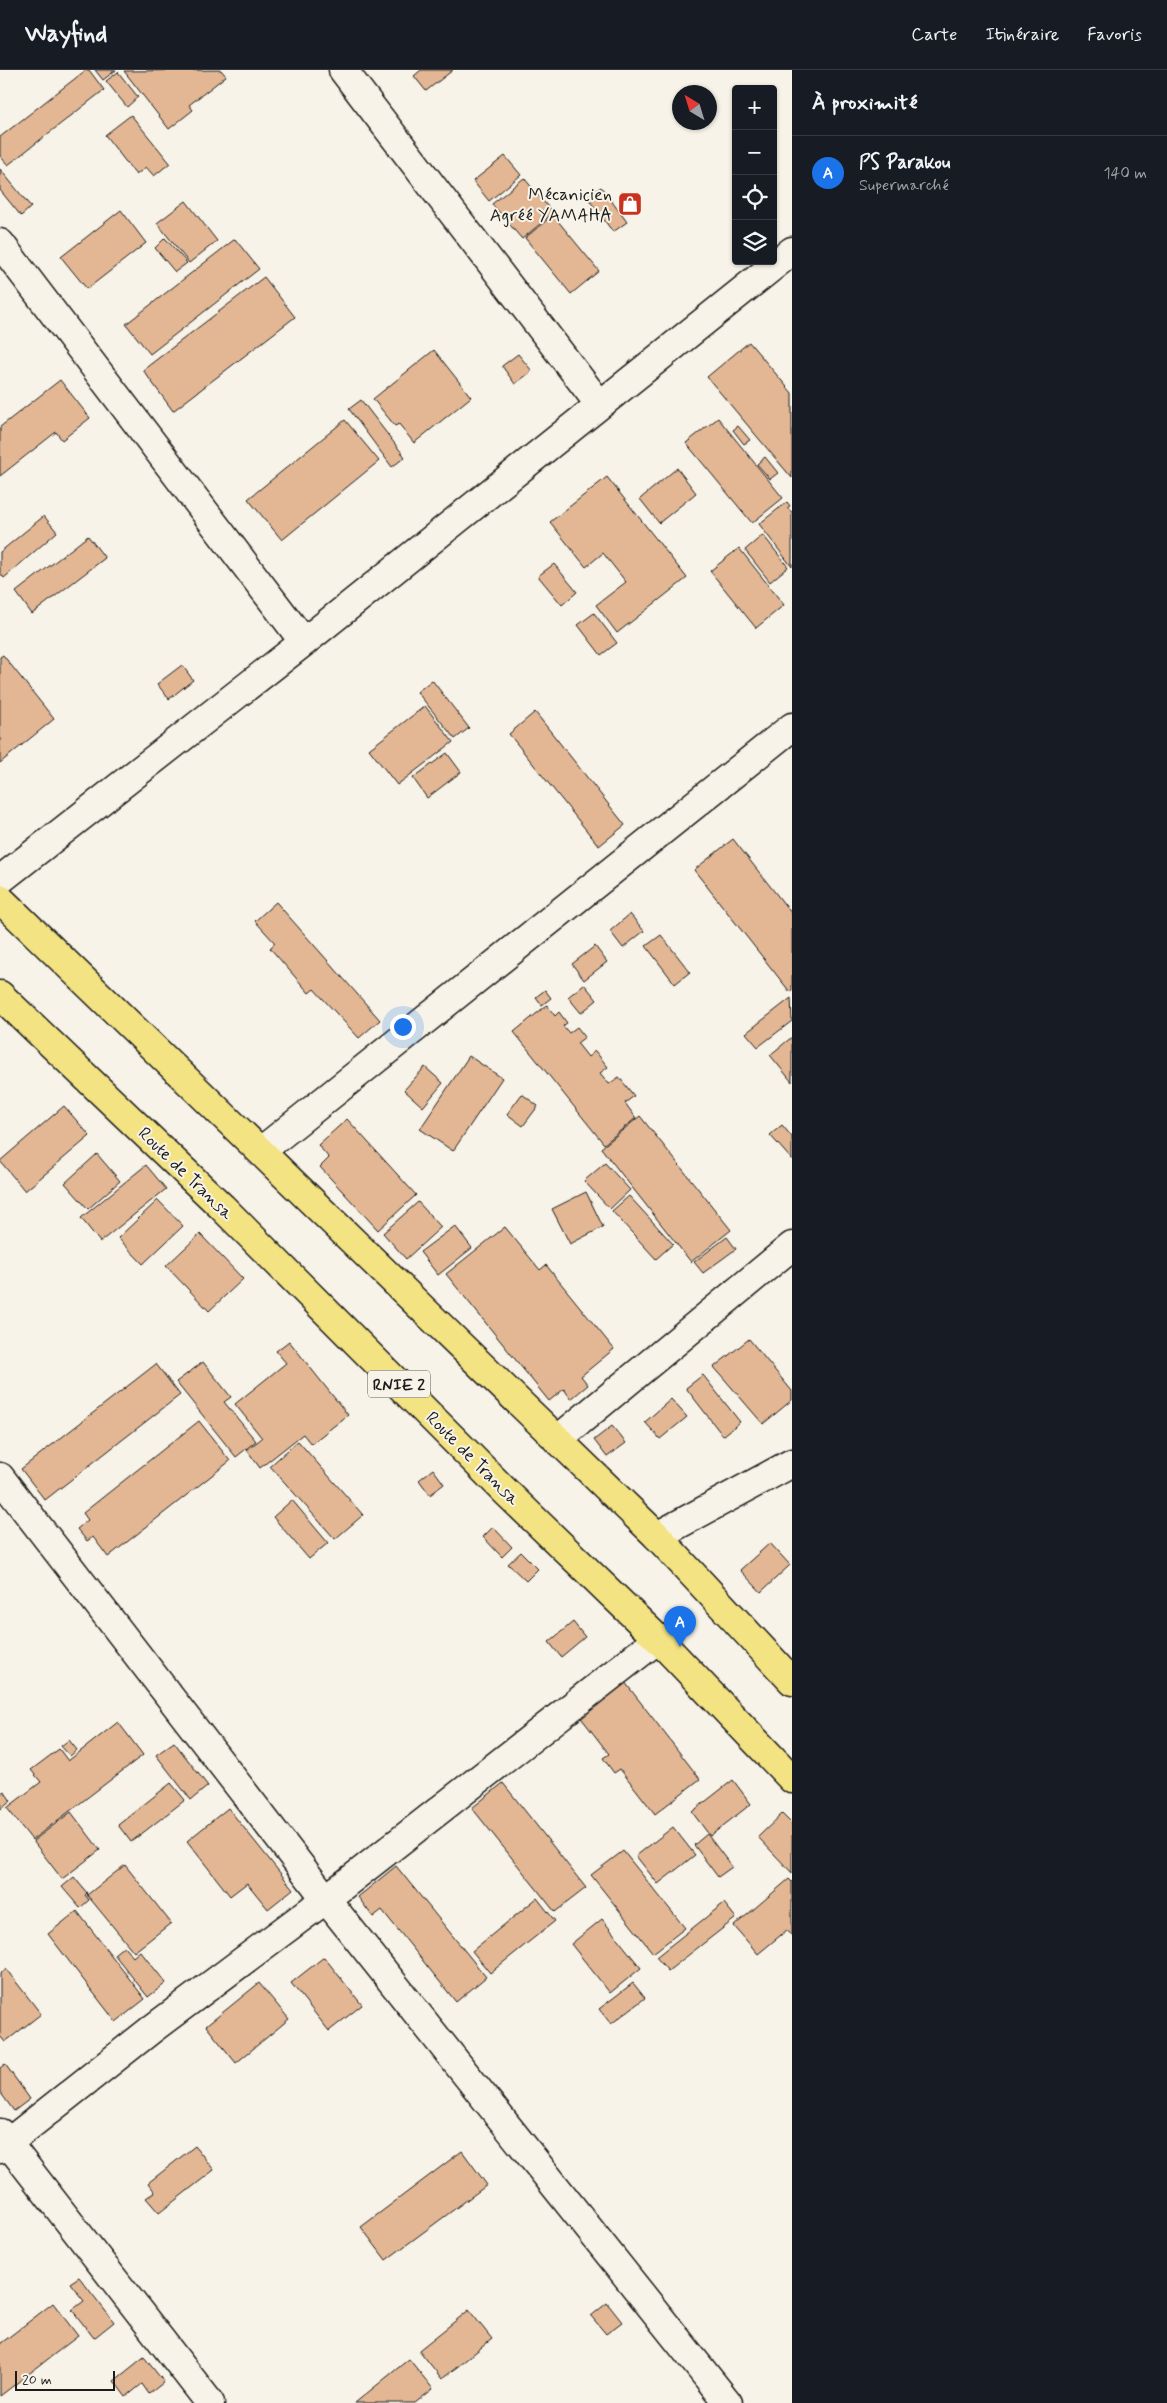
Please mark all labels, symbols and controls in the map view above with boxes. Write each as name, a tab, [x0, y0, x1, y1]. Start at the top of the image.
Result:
text: Wayfind	[25, 19, 107, 50]
text: Carte	[911, 23, 957, 47]
text: Itinéraire	[985, 23, 1059, 47]
text: Favoris	[1087, 23, 1142, 47]
north arrow	[672, 85, 717, 130]
map controls	[732, 85, 777, 265]
button: +	[732, 85, 777, 130]
text: À proximité	[812, 89, 918, 117]
button: −	[732, 130, 777, 175]
text: PS Parakou	[859, 150, 950, 175]
text: A	[823, 163, 833, 184]
text: 140 m	[1103, 163, 1147, 184]
button: locate	[732, 175, 777, 220]
text: Supermarché	[859, 175, 949, 196]
place label: Mécanicien Agréé YAMAHA	[490, 183, 612, 228]
shop icon: Mécanicien Agréé YAMAHA	[617, 191, 643, 217]
button: layers	[732, 220, 777, 265]
your location	[390, 1014, 416, 1040]
street label: Route de Transa	[132, 1122, 238, 1225]
road number: RNIE 2	[368, 1370, 430, 1398]
street label: Route de Transa	[420, 1406, 525, 1511]
pin: A	[664, 1606, 696, 1647]
scale bar	[15, 2368, 115, 2391]
text: 20 m	[22, 2371, 52, 2389]

